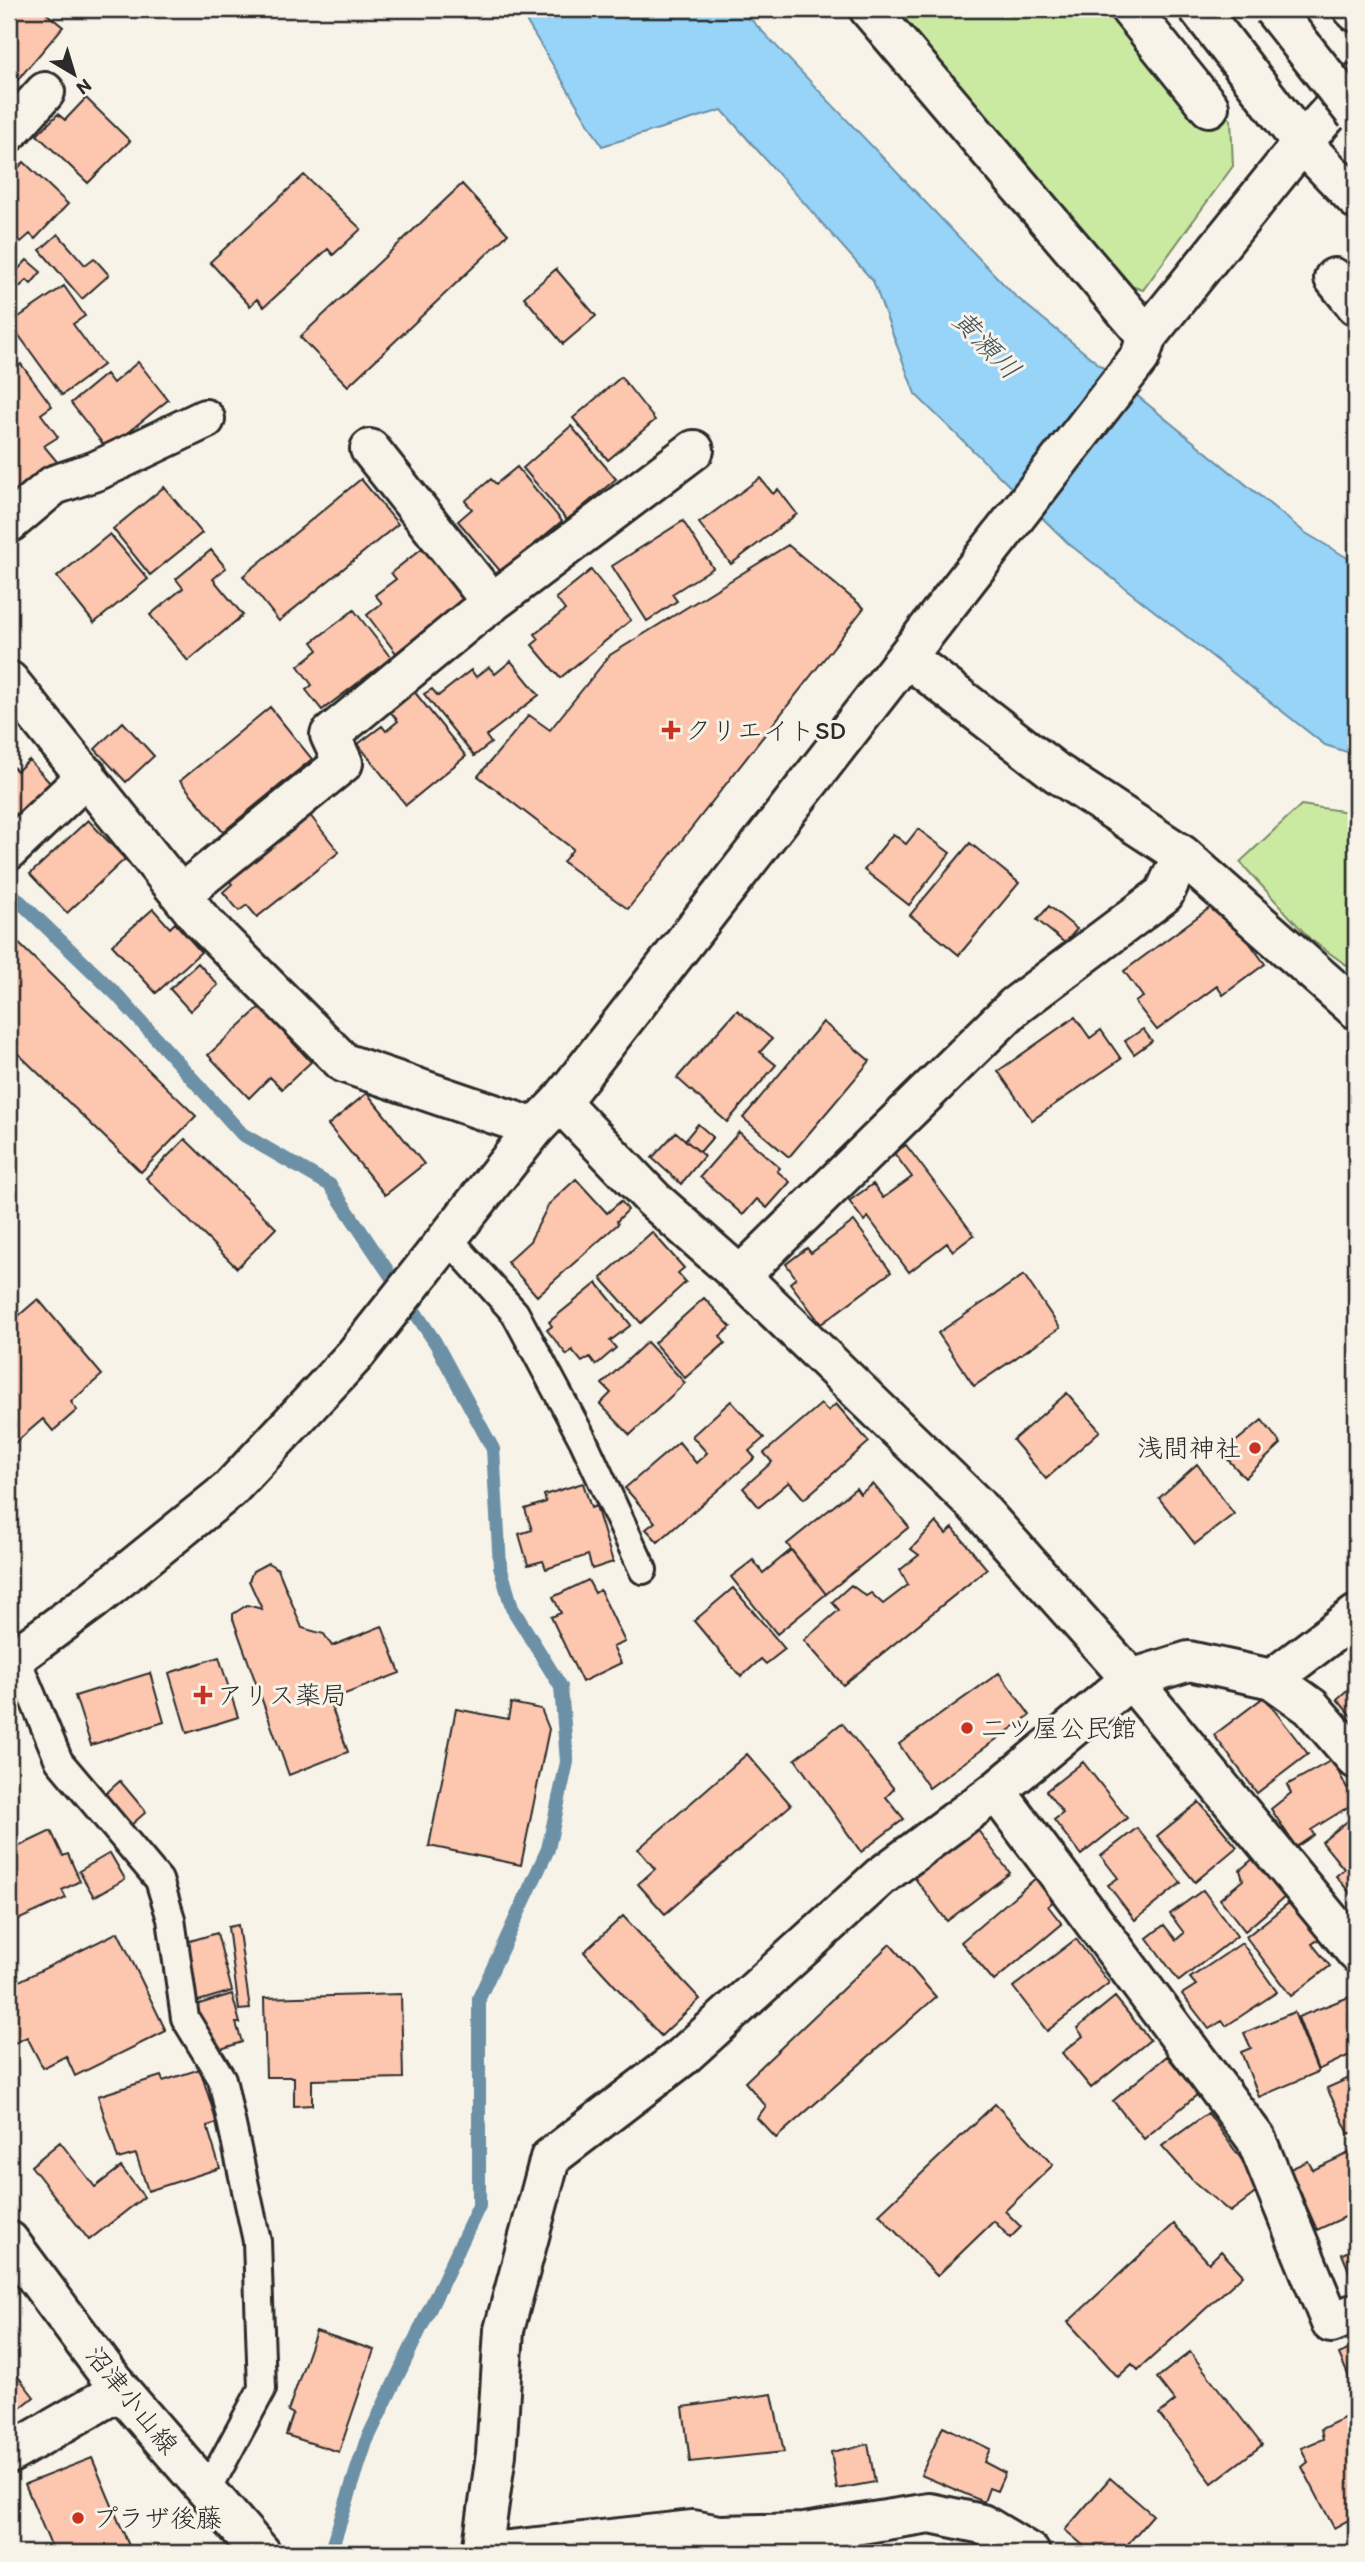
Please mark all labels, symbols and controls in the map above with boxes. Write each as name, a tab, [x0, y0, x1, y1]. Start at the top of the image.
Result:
north arrow	[38, 38, 108, 108]
text: N	[72, 74, 96, 100]
water label: 黄瀬川	[946, 302, 1028, 386]
place label: クリエイトSD	[685, 714, 846, 746]
marker: クリエイトSD	[663, 722, 679, 738]
place label: 浅間神社	[1137, 1432, 1241, 1464]
marker: 浅間神社	[1247, 1440, 1263, 1456]
place label: アリス薬局	[217, 1679, 347, 1711]
marker: アリス薬局	[195, 1687, 211, 1703]
place label: 二ツ屋公民館	[981, 1712, 1137, 1744]
marker: 二ツ屋公民館	[959, 1720, 975, 1736]
street label: 沼津小山線	[79, 2339, 185, 2461]
place label: プラザ後藤	[92, 2502, 222, 2534]
marker: プラザ後藤	[70, 2510, 86, 2526]

